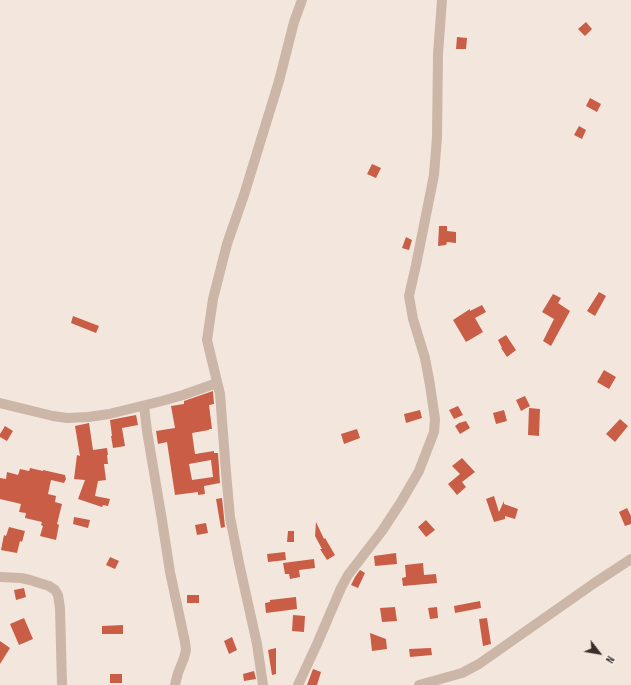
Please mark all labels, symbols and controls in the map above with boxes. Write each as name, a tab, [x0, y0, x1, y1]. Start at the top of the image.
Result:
north arrow	[579, 633, 619, 673]
text: N	[603, 654, 617, 665]

